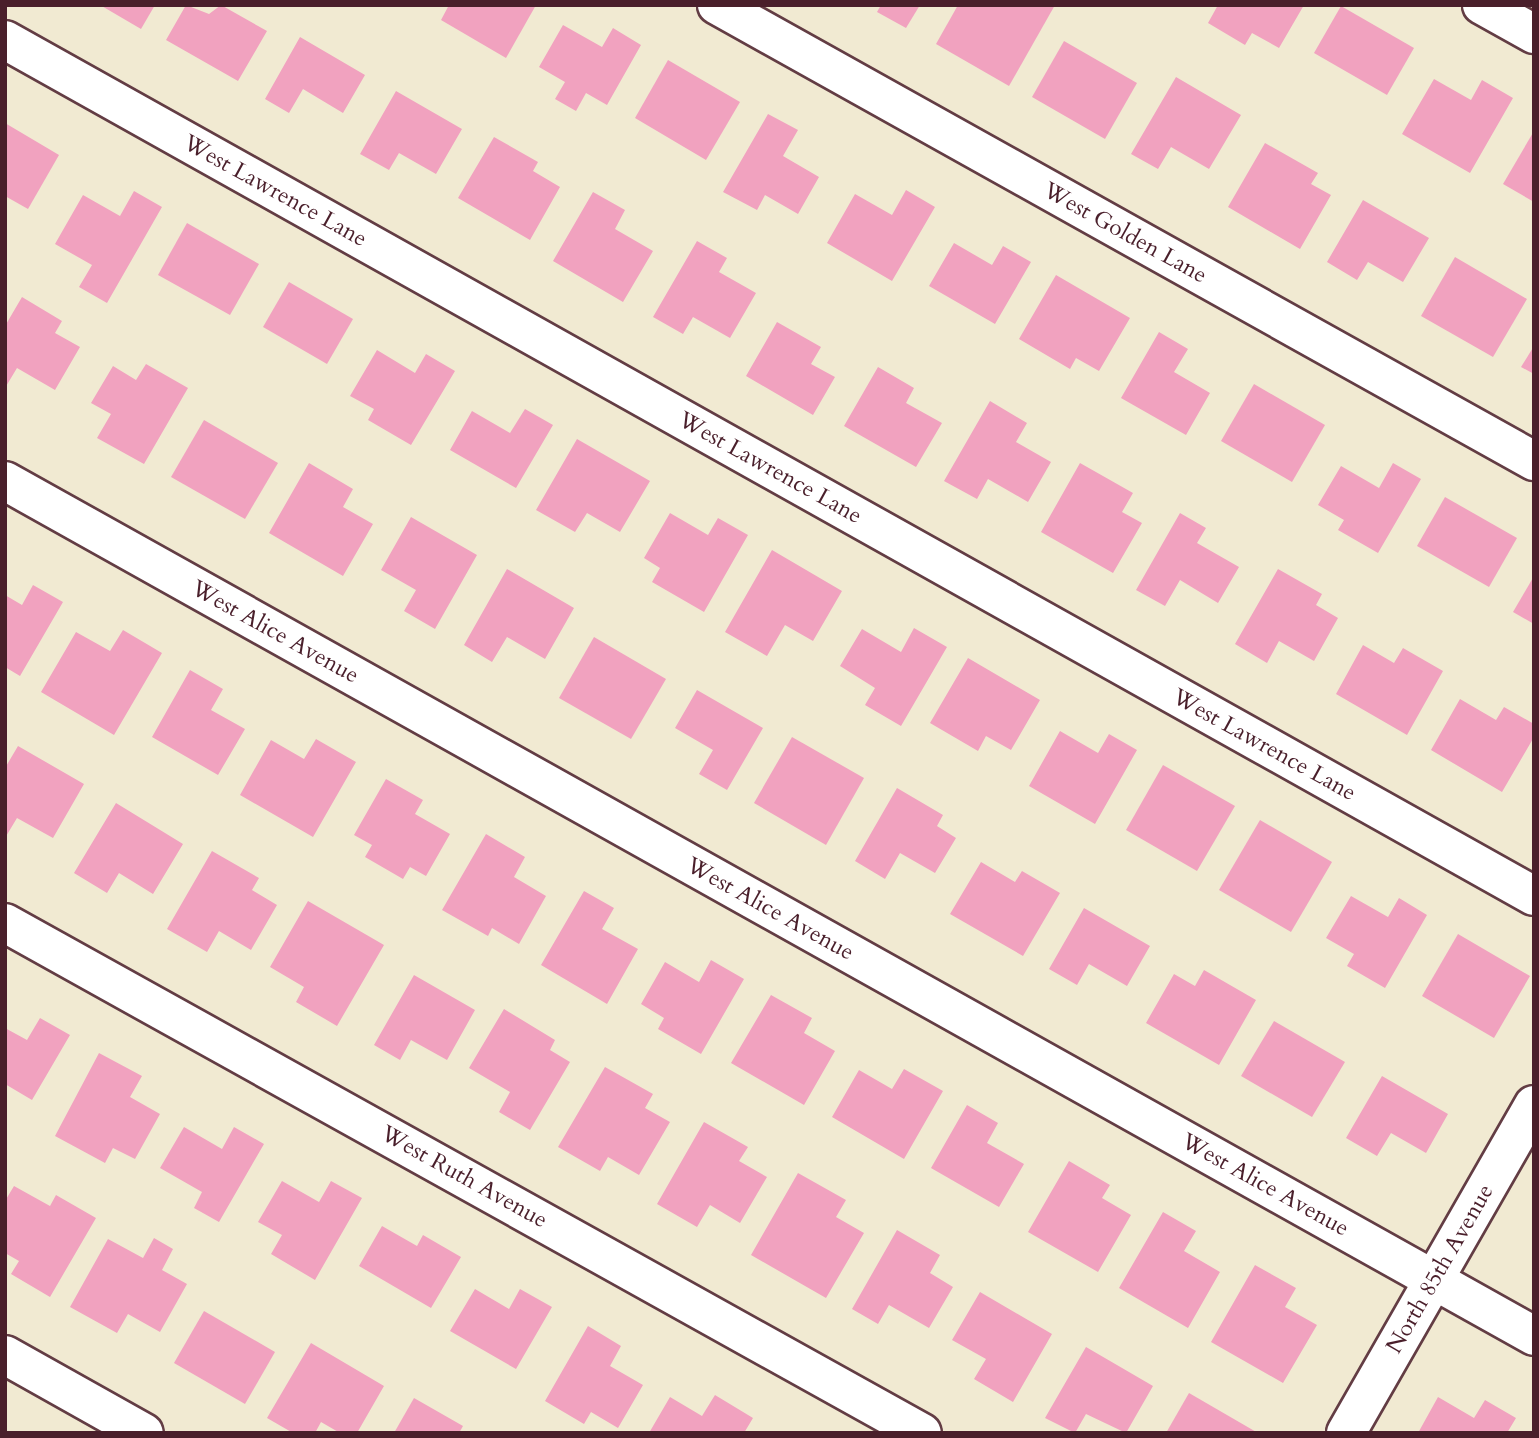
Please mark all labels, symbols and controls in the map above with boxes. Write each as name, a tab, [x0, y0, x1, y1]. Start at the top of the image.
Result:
street label: West Lawrence Lane	[178, 129, 372, 253]
street label: West Golden Lane	[1038, 177, 1212, 289]
street label: West Lawrence Lane	[673, 406, 867, 530]
street label: West Alice Avenue	[186, 575, 364, 689]
street label: West Lawrence Lane	[1167, 683, 1361, 807]
street label: West Alice Avenue	[681, 852, 859, 966]
street label: West Ruth Avenue	[376, 1120, 552, 1234]
street label: West Alice Avenue	[1176, 1128, 1354, 1242]
street label: North 85th Avenue	[1380, 1180, 1500, 1358]

